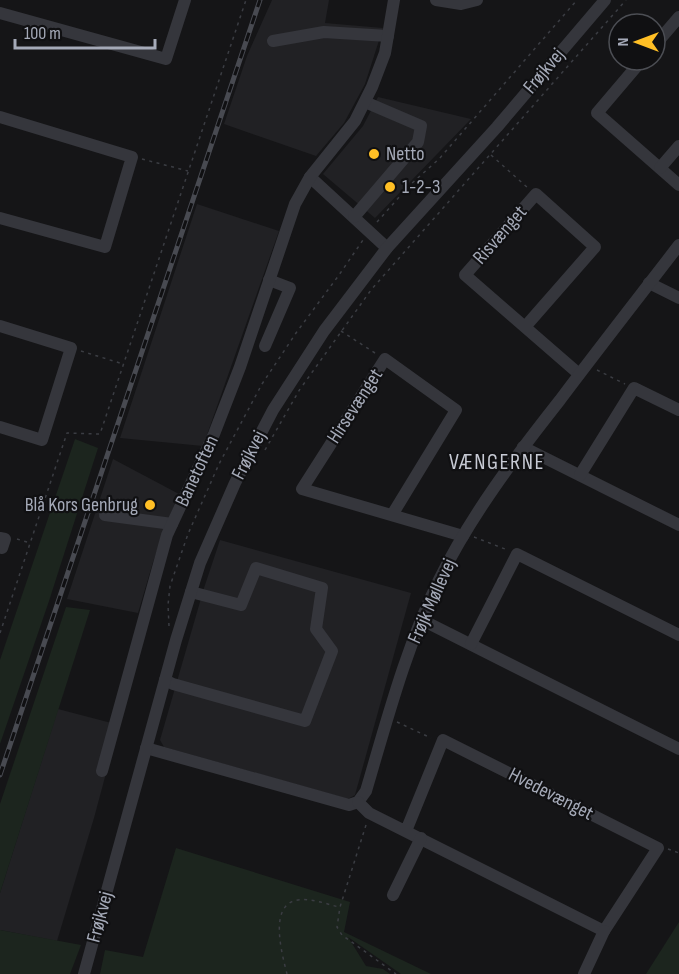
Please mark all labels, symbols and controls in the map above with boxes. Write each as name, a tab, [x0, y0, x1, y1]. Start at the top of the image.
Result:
scale bar	[15, 12, 154, 50]
north arrow	[607, 12, 667, 72]
text: 100 m	[24, 23, 61, 44]
text: N	[614, 38, 633, 46]
street label: Frøjkvej	[518, 43, 570, 99]
place label: Netto	[386, 142, 425, 166]
marker: Netto	[367, 147, 381, 161]
place label: 1-2-3	[402, 175, 440, 199]
marker: 1-2-3	[383, 180, 397, 194]
street label: Risvænget	[468, 201, 532, 269]
street label: Hirsevænget	[322, 364, 388, 448]
street label: Frøjkvej	[227, 427, 271, 483]
street label: Banetoften	[170, 432, 224, 510]
district label: VÆNGERNE	[449, 449, 545, 476]
place label: Blå Kors Genbrug	[25, 493, 138, 517]
marker: Blå Kors Genbrug	[143, 498, 157, 512]
street label: Frøjk Møllevej	[403, 555, 461, 647]
street label: Hvedevænget	[505, 762, 597, 826]
street label: Frøjkvej	[82, 889, 118, 945]

